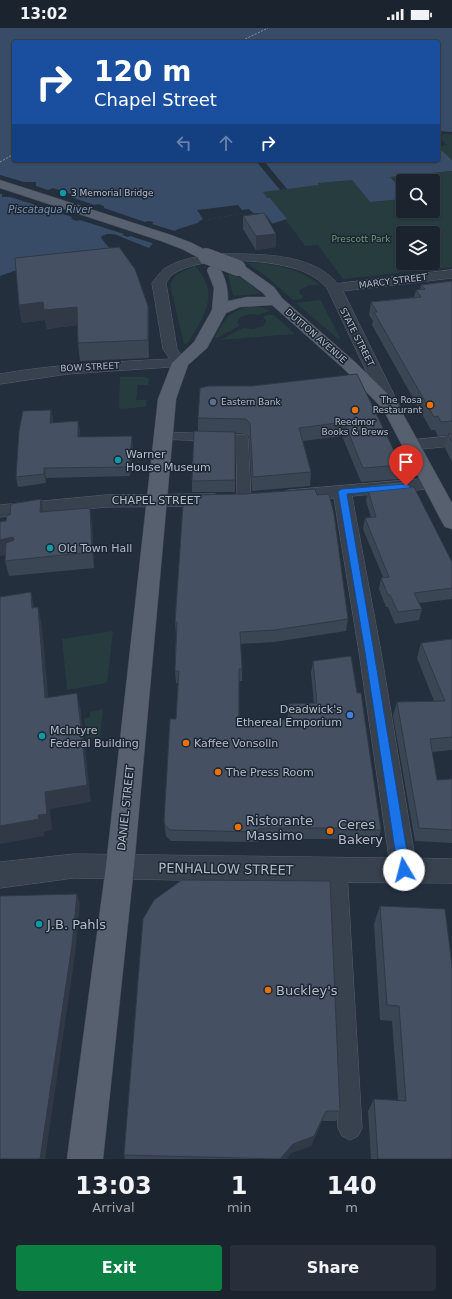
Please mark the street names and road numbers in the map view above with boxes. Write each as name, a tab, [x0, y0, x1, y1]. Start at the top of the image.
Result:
street label: MARCY STREET	[358, 272, 428, 290]
street label: STATE STREET	[338, 306, 376, 368]
street label: DUTTON AVENUE	[283, 307, 349, 365]
street label: BOW STREET	[60, 360, 120, 374]
street label: CHAPEL STREET	[112, 494, 201, 507]
street label: DANIEL STREET	[115, 764, 137, 851]
street label: PENHALLOW STREET	[158, 860, 294, 878]

